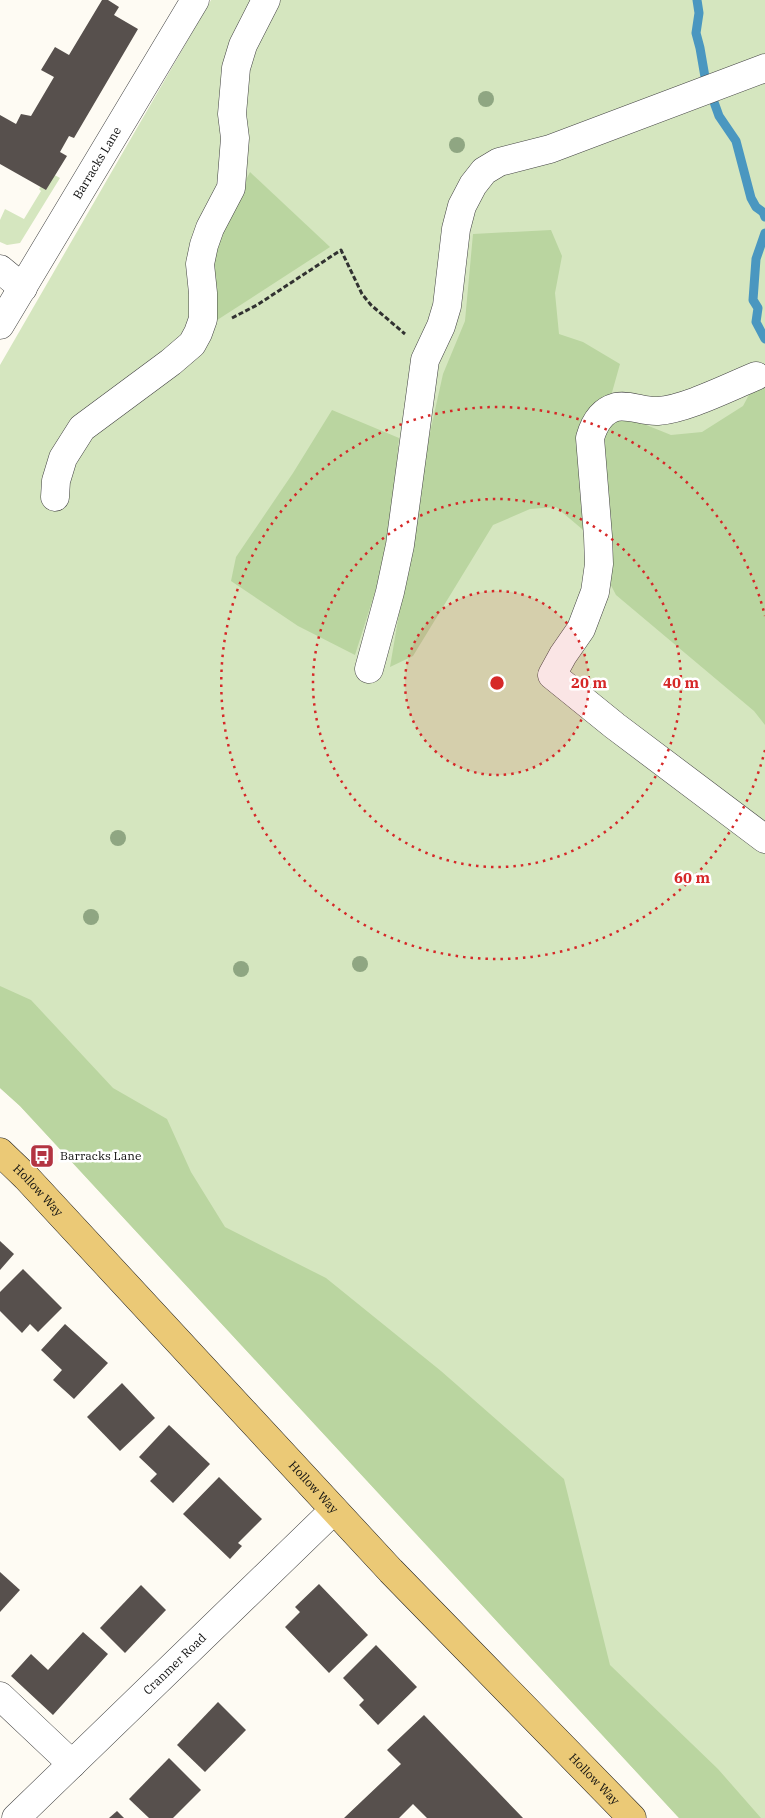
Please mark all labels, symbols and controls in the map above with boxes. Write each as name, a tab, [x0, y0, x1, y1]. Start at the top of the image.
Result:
street label: Barracks Lane	[69, 124, 124, 201]
text: 20 m	[571, 673, 607, 692]
text: 40 m	[663, 673, 699, 692]
centre of rings	[488, 674, 506, 692]
text: 60 m	[674, 868, 710, 887]
bus stop icon: Barracks Lane	[29, 1143, 55, 1169]
place label: Barracks Lane	[60, 1148, 141, 1163]
street label: Hollow Way	[10, 1161, 67, 1220]
street label: Hollow Way	[286, 1458, 342, 1517]
street label: Cranmer Road	[140, 1630, 209, 1698]
street label: Hollow Way	[566, 1750, 623, 1808]

